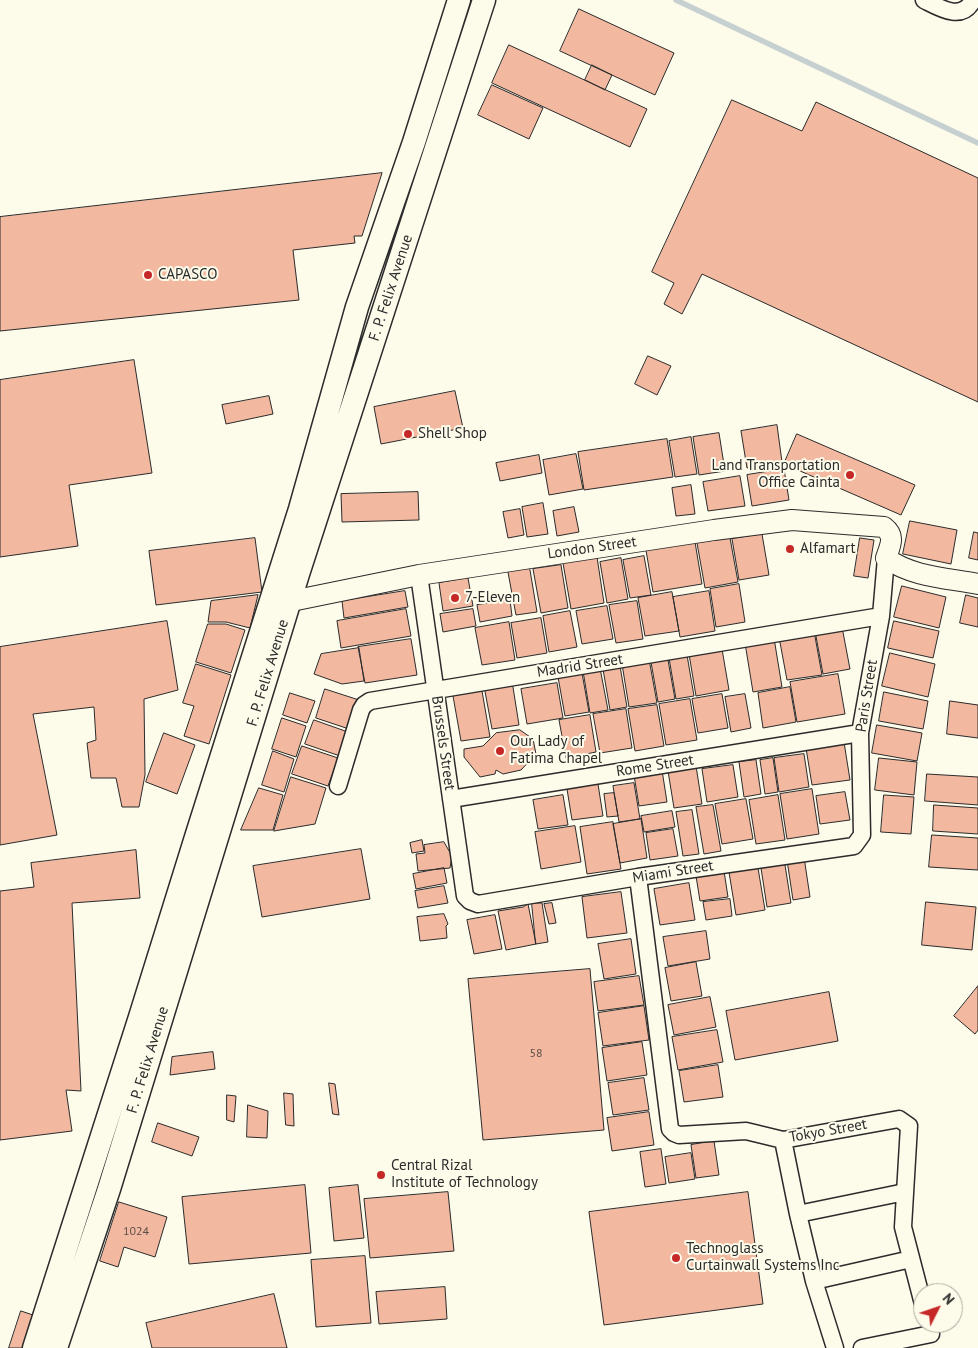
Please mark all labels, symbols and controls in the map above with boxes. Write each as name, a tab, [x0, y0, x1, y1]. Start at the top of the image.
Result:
street label: F. P. Felix Avenue	[365, 232, 417, 344]
place label: CAPASCO	[158, 266, 218, 284]
marker: CAPASCO	[142, 269, 154, 281]
place label: Shell Shop	[418, 425, 487, 443]
marker: Shell Shop	[402, 428, 414, 440]
place label: Land Transportation Office Cainta	[711, 457, 840, 492]
marker: Land Transportation Office Cainta	[844, 469, 856, 481]
street label: London Street	[546, 533, 638, 563]
place label: Alfamart	[800, 540, 856, 558]
marker: Alfamart	[784, 543, 796, 555]
place label: 7-Eleven	[465, 589, 520, 607]
marker: 7-Eleven	[449, 592, 461, 604]
street label: F. P. Felix Avenue	[243, 617, 293, 729]
street label: Madrid Street	[536, 650, 624, 682]
street label: Paris Street	[852, 659, 882, 733]
street label: Brussels Street	[427, 695, 459, 791]
place label: Our Lady of Fatima Chapel	[510, 733, 602, 768]
marker: Our Lady of Fatima Chapel	[494, 745, 506, 757]
street label: Rome Street	[615, 751, 695, 781]
street label: Miami Street	[631, 857, 715, 887]
street label: F. P. Felix Avenue	[123, 1004, 173, 1116]
house number: 58	[529, 1047, 543, 1061]
street label: Tokyo Street	[788, 1115, 868, 1147]
place label: Central Rizal Institute of Technology	[391, 1157, 538, 1192]
marker: Central Rizal Institute of Technology	[375, 1169, 387, 1181]
house number: 1024	[123, 1225, 149, 1239]
place label: Technoglass Curtainwall Systems Inc	[686, 1240, 840, 1275]
marker: Technoglass Curtainwall Systems Inc	[670, 1252, 682, 1264]
north arrow	[913, 1283, 963, 1333]
text: N	[939, 1289, 958, 1308]

